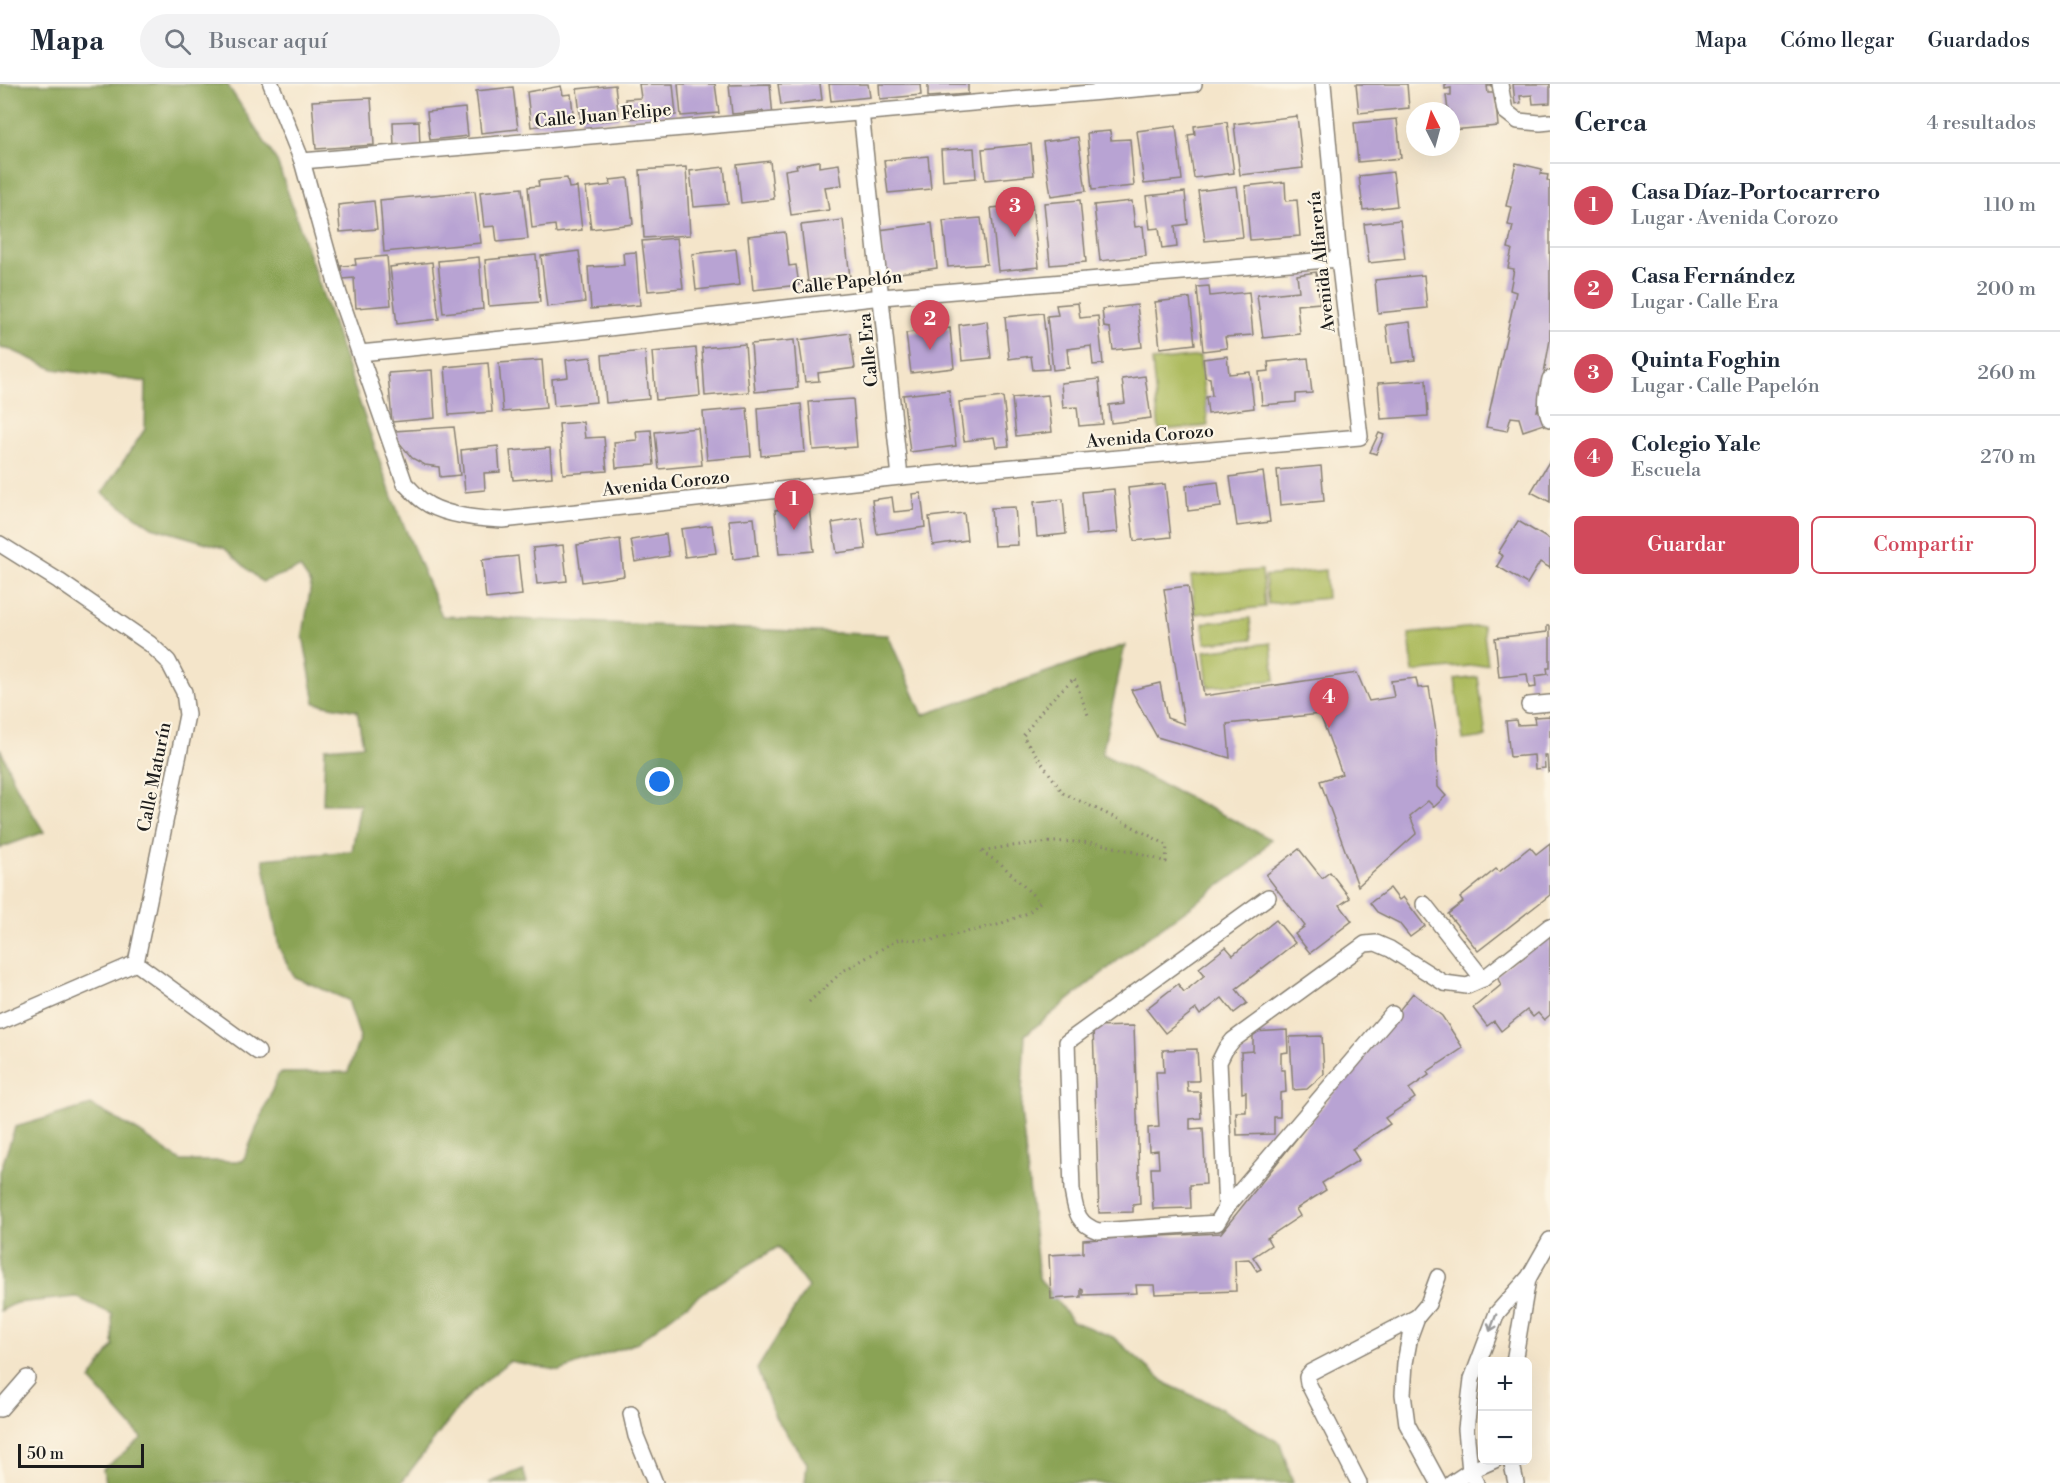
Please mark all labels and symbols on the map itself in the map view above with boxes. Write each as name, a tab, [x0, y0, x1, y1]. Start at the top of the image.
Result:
street label: Calle Juan Felipe	[534, 98, 672, 133]
north arrow	[1406, 102, 1460, 156]
pin: 3	[996, 188, 1034, 237]
street label: Avenida Alfarería	[1303, 189, 1340, 335]
street label: Calle Papelón	[791, 265, 904, 300]
pin: 2	[910, 300, 950, 350]
street label: Calle Era	[853, 311, 884, 388]
street label: Avenida Corozo	[1084, 419, 1215, 454]
street label: Avenida Corozo	[600, 465, 731, 502]
pin: 1	[774, 480, 814, 530]
pin: 4	[1310, 678, 1348, 728]
street label: Calle Maturín	[133, 720, 176, 834]
your location	[645, 767, 674, 796]
one-way arrow	[1487, 1313, 1498, 1332]
scale bar	[18, 1441, 144, 1468]

